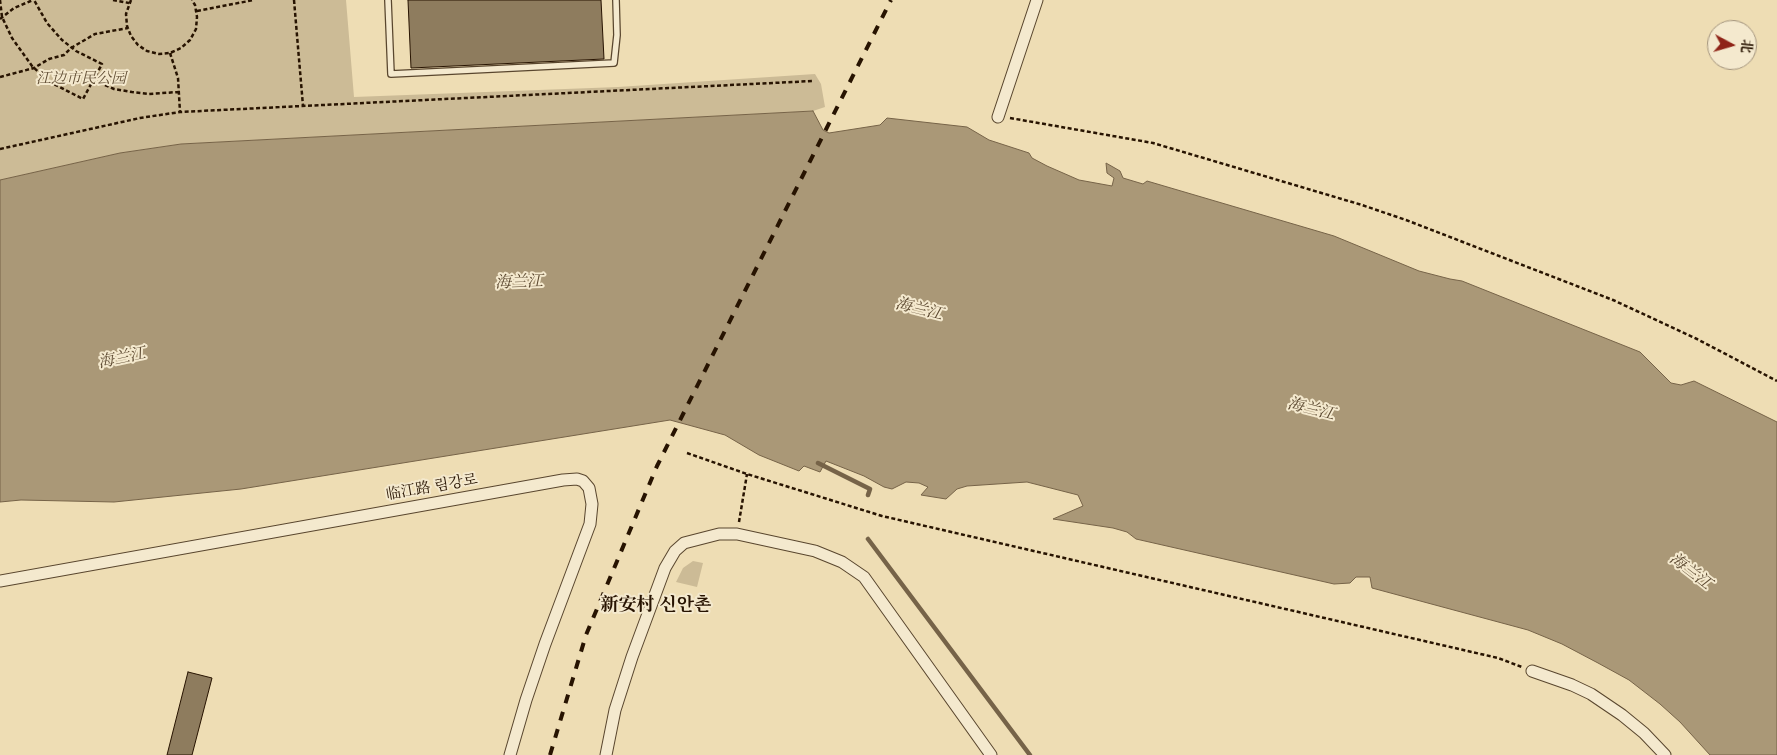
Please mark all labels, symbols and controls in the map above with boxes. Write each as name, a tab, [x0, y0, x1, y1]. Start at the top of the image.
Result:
north arrow	[1707, 20, 1757, 70]
text: 北	[1736, 39, 1757, 54]
park label: 江边市民公园	[36, 71, 126, 89]
water label: 海兰江	[495, 273, 543, 293]
water label: 海兰江	[893, 295, 945, 325]
water label: 海兰江	[97, 345, 147, 373]
water label: 海兰江	[1285, 395, 1337, 425]
street label: 临江路 림강로	[385, 471, 479, 505]
water label: 海兰江	[1665, 550, 1715, 594]
district label: 新安村 신안촌	[601, 595, 711, 617]

